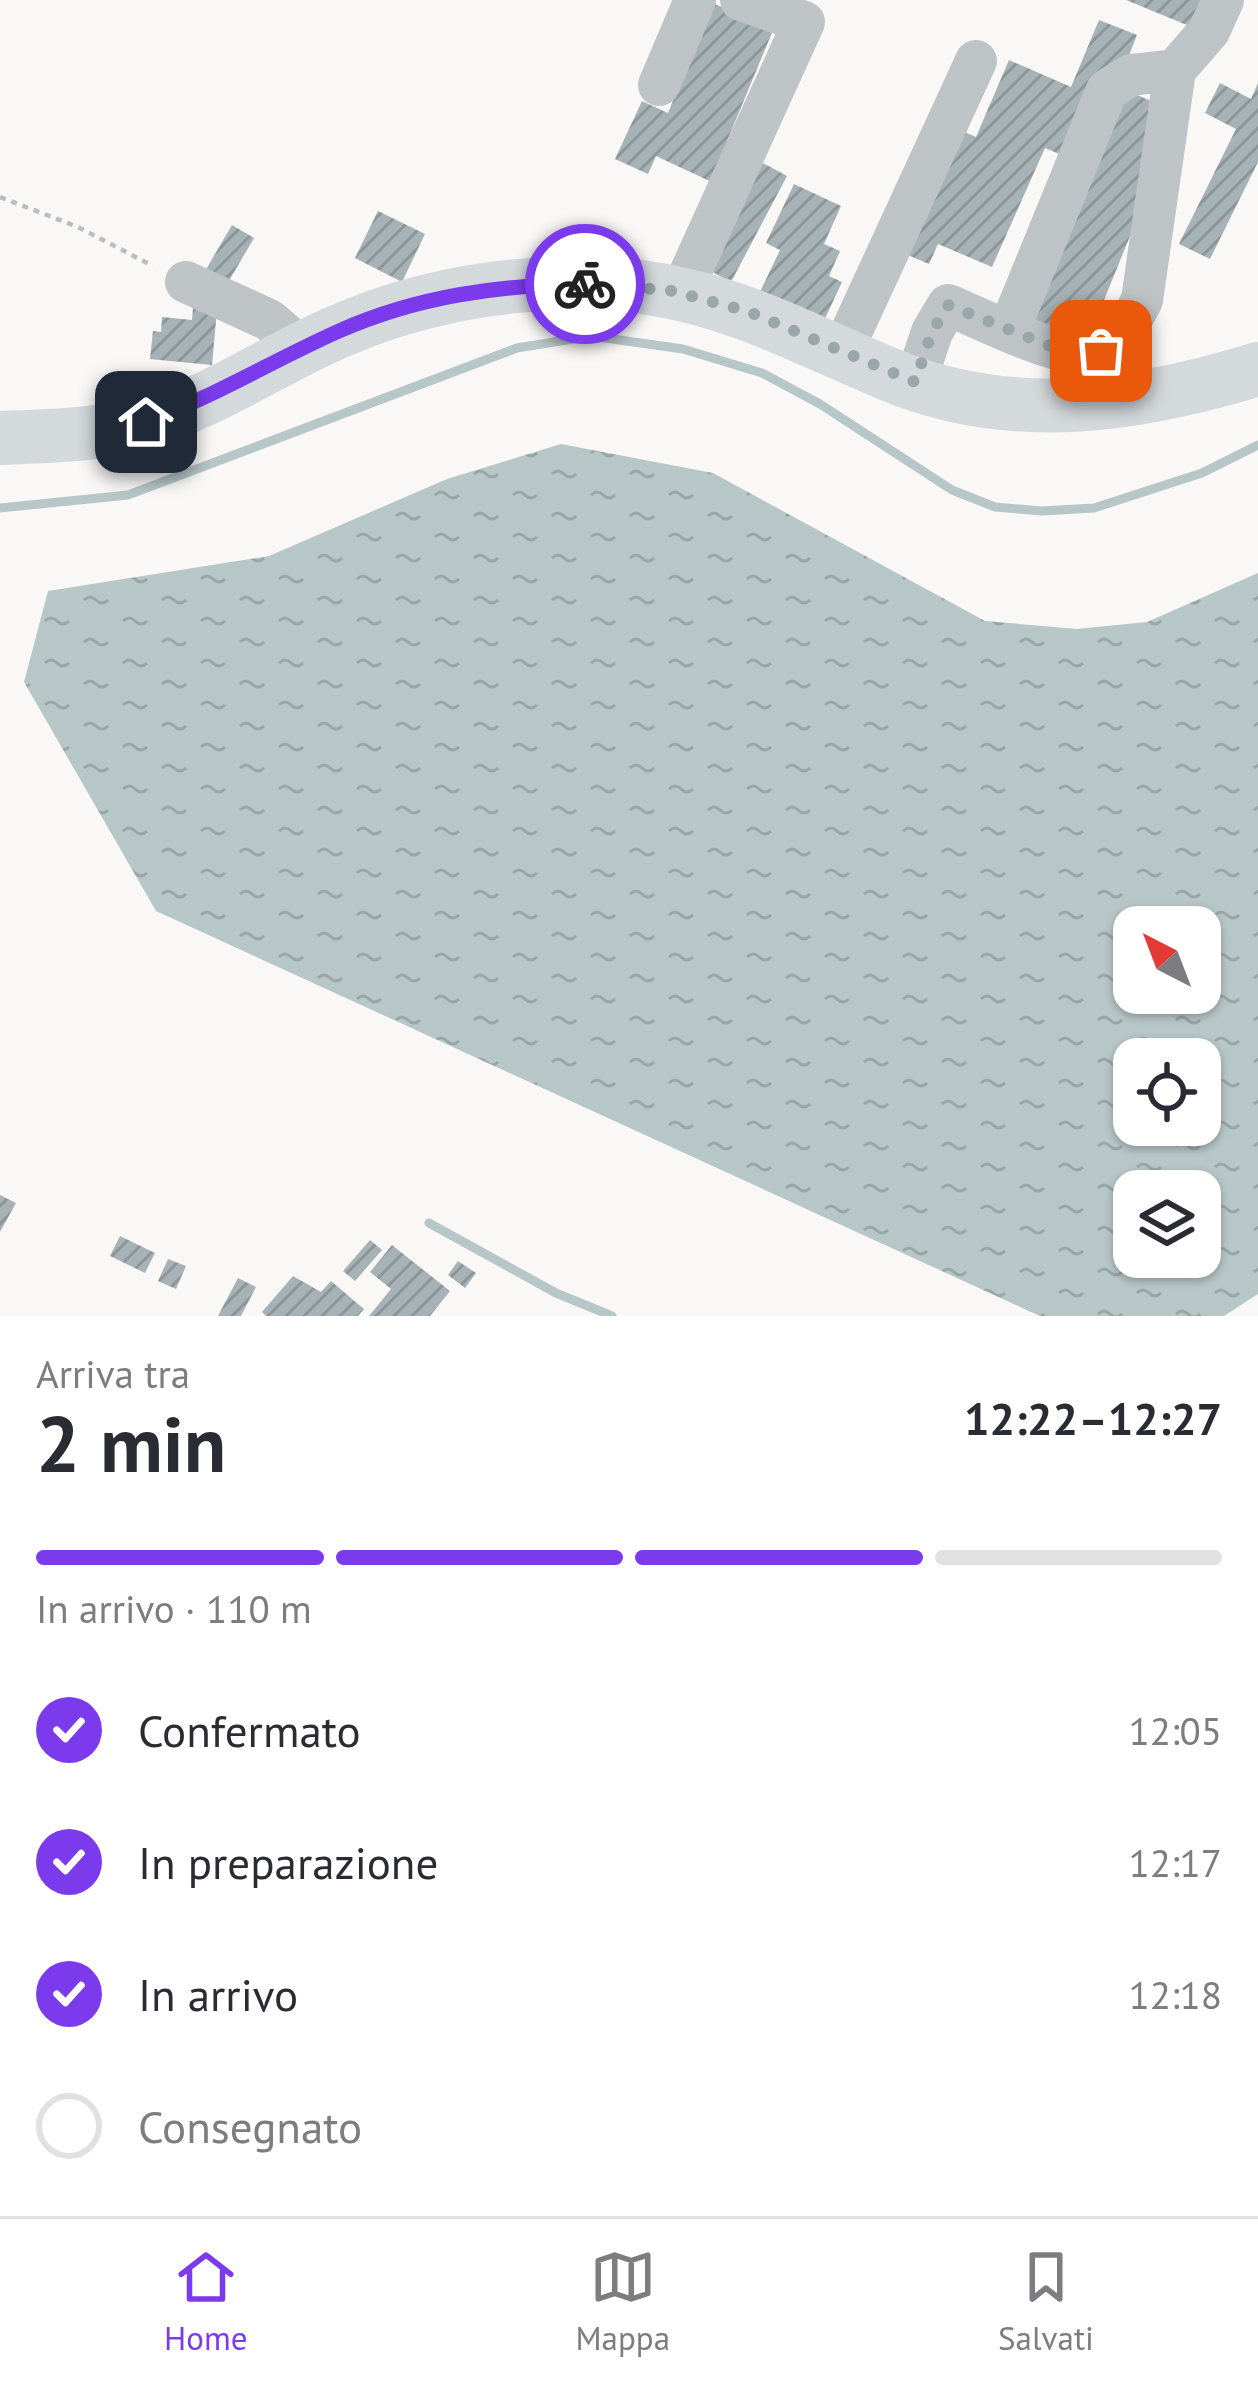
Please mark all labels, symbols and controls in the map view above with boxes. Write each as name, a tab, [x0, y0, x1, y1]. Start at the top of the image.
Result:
courier	[525, 224, 645, 344]
icon: bike	[552, 251, 618, 317]
pin	[1050, 300, 1152, 402]
icon: bag	[1068, 318, 1134, 384]
pin	[95, 371, 197, 473]
icon: home	[113, 389, 179, 455]
north arrow	[1113, 906, 1221, 1014]
map controls	[1113, 906, 1221, 1278]
button: locate	[1113, 1038, 1221, 1146]
button: layers	[1113, 1170, 1221, 1278]
text: Arriva tra	[36, 1348, 190, 1399]
text: 12:22–12:27	[964, 1389, 1222, 1447]
text: 2 min	[36, 1393, 226, 1494]
text: In arrivo · 110 m	[36, 1583, 312, 1634]
icon: check	[36, 1697, 102, 1763]
text: Confermato	[138, 1701, 361, 1759]
text: 12:05	[1128, 1705, 1222, 1756]
icon: check	[36, 1829, 102, 1895]
text: In preparazione	[138, 1833, 438, 1891]
text: 12:17	[1128, 1837, 1222, 1888]
icon: check	[36, 1961, 102, 2027]
text: In arrivo	[138, 1965, 298, 2023]
text: 12:18	[1128, 1969, 1222, 2020]
text: Consegnato	[138, 2097, 362, 2155]
tab: Home	[164, 2244, 247, 2359]
tab: Mappa	[576, 2244, 670, 2359]
tab: Salvati	[998, 2244, 1094, 2359]

